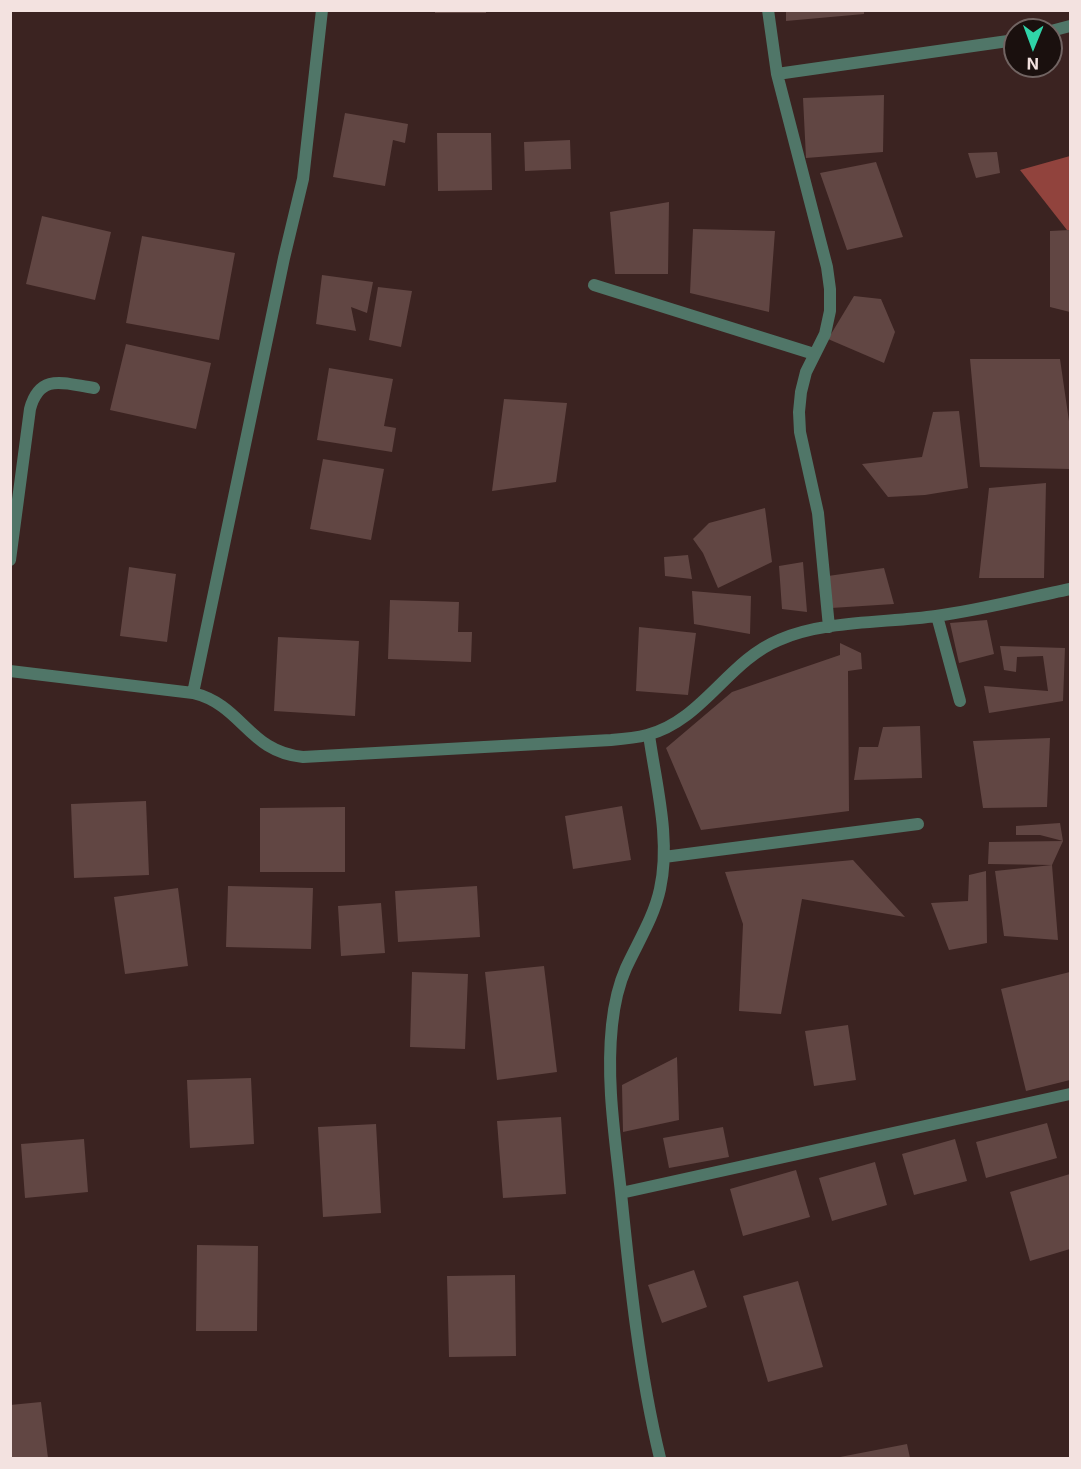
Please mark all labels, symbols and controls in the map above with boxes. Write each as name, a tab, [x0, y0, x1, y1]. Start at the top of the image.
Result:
north arrow	[1003, 18, 1063, 78]
text: N	[1026, 54, 1039, 74]

